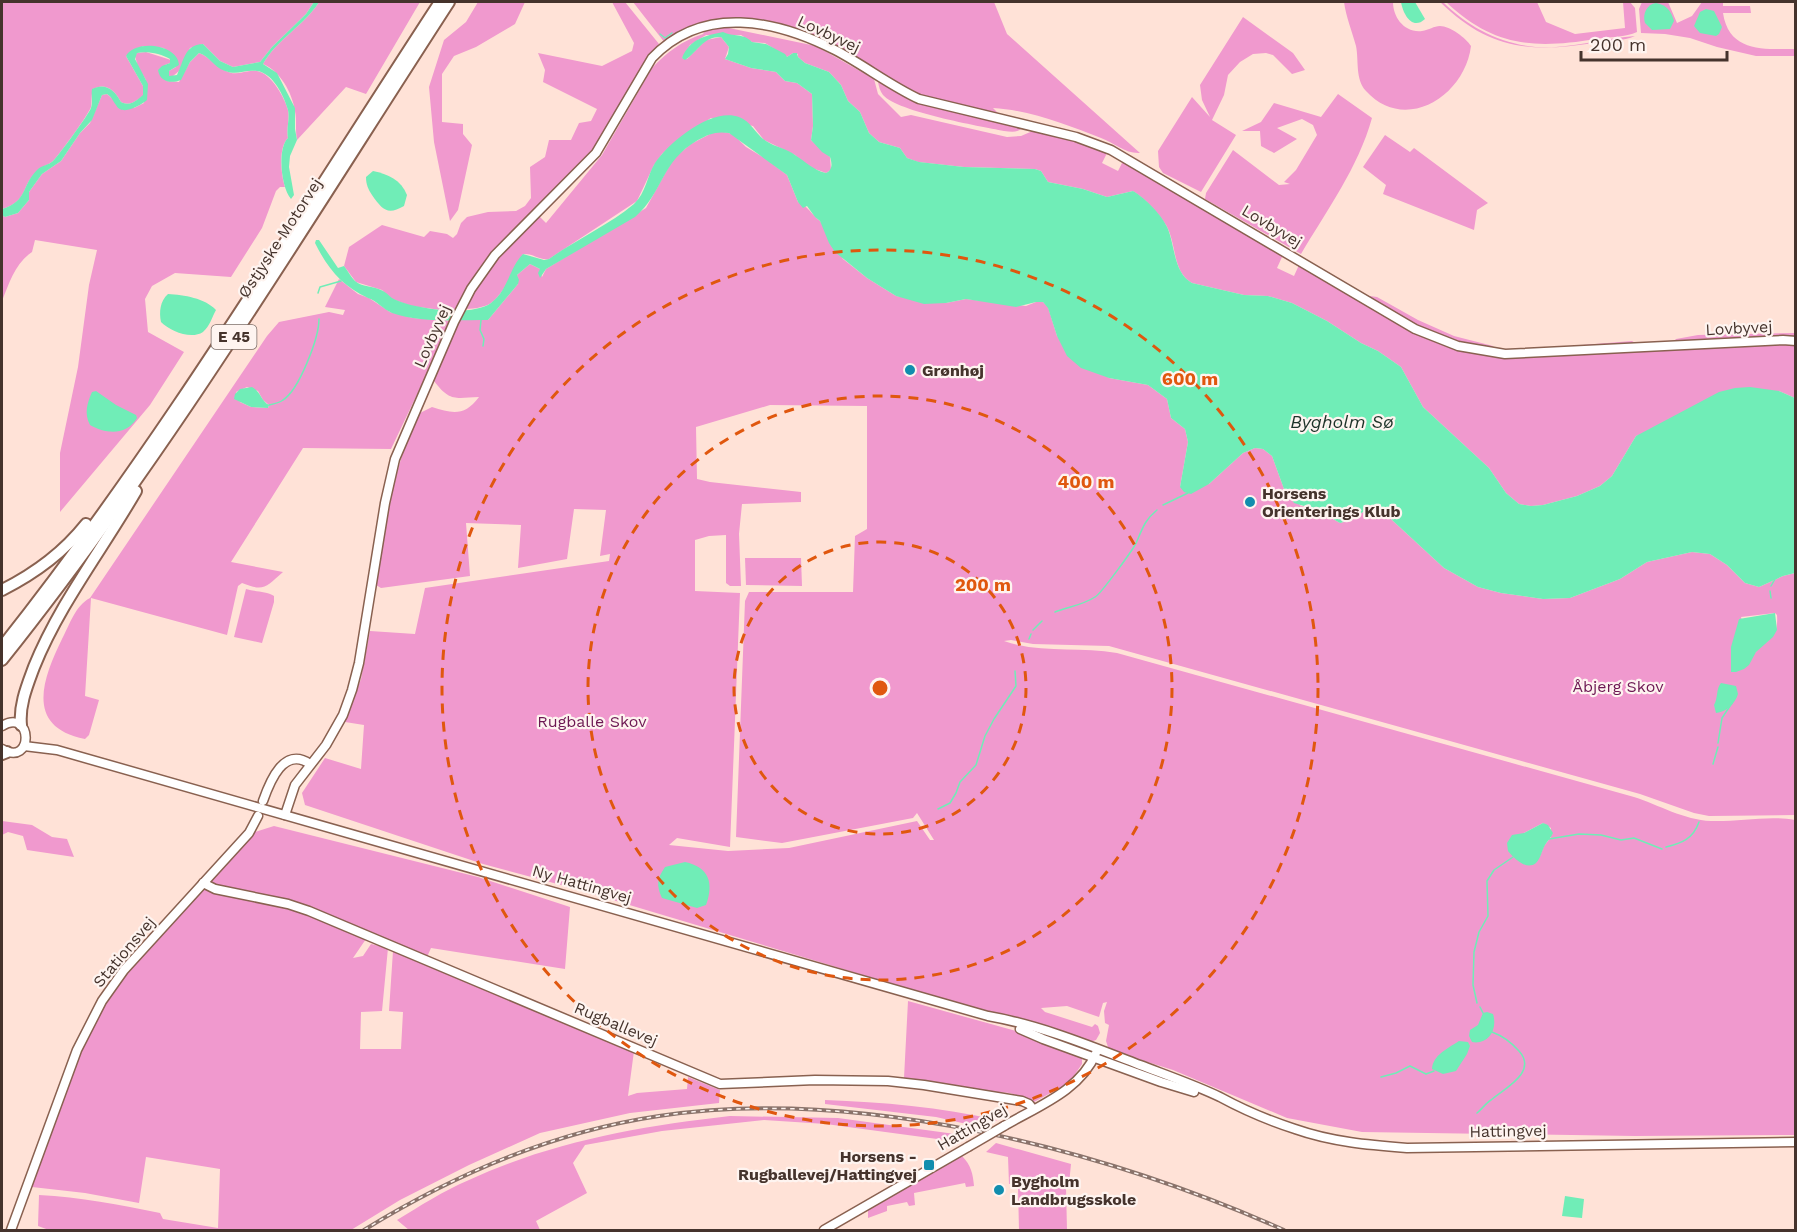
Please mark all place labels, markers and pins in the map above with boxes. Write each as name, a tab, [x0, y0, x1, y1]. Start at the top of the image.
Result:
place label: Grønhøj	[922, 361, 984, 380]
marker: Grønhøj	[903, 363, 917, 377]
place label: Horsens Orienterings Klub	[1262, 484, 1400, 521]
marker: Horsens Orienterings Klub	[1243, 495, 1257, 509]
centre of rings	[870, 678, 890, 698]
place label: Horsens - Rugballevej/Hattingvej	[738, 1147, 917, 1184]
marker: Horsens - Rugballevej/Hattingvej	[922, 1158, 936, 1172]
place label: Bygholm Landbrugsskole	[1011, 1172, 1136, 1209]
marker: Bygholm Landbrugsskole	[992, 1183, 1006, 1197]

